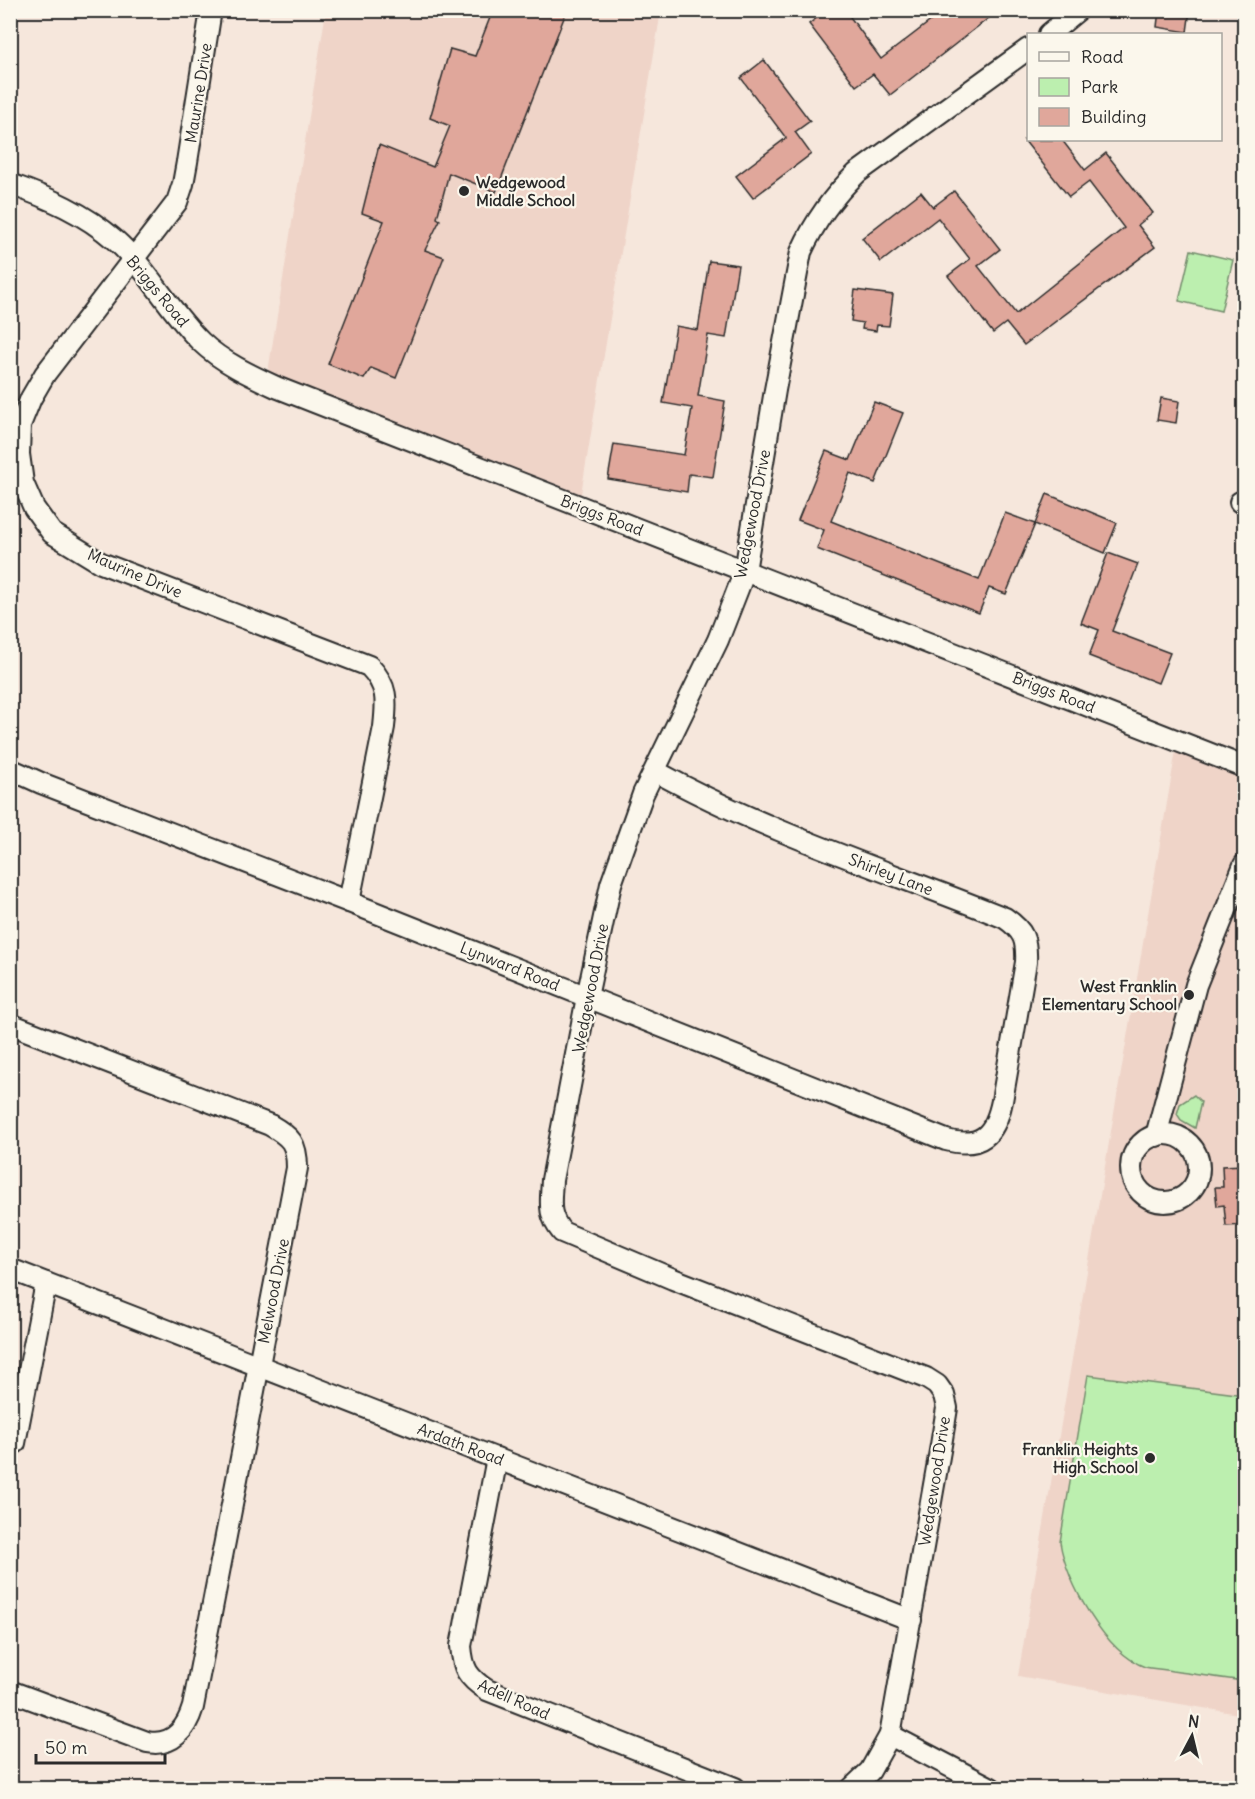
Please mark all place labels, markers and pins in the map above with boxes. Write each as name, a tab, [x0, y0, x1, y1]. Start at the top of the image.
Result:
place label: Wedgewood Middle School	[476, 172, 575, 210]
marker: Wedgewood Middle School	[457, 184, 471, 198]
place label: West Franklin Elementary School	[1042, 976, 1177, 1015]
marker: West Franklin Elementary School	[1182, 988, 1196, 1002]
place label: Franklin Heights High School	[1022, 1439, 1138, 1478]
marker: Franklin Heights High School	[1143, 1451, 1157, 1465]

